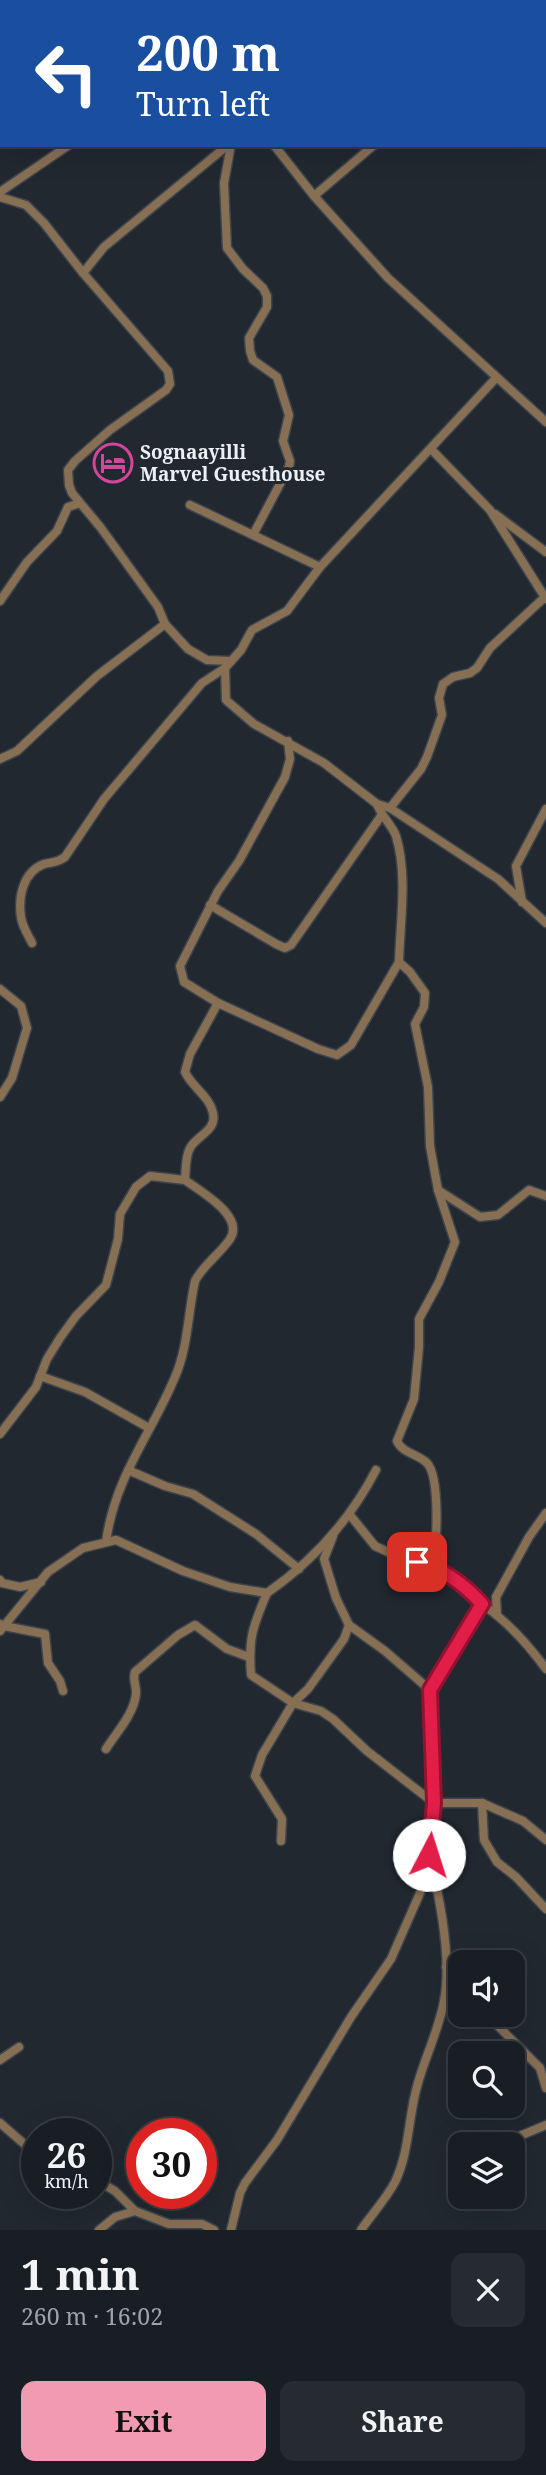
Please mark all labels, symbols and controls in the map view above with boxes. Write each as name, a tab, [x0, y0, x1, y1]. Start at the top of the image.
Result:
text: 200 m	[136, 19, 280, 85]
icon: left	[21, 28, 112, 119]
text: Turn left	[136, 82, 270, 125]
place label: Sognaayilli Marvel Guesthouse	[140, 439, 326, 487]
hotel icon: Sognaayilli Marvel Guesthouse	[92, 442, 134, 484]
pin	[387, 1532, 447, 1592]
icon: arrive	[398, 1543, 436, 1581]
position arrow	[392, 1818, 466, 1892]
map controls	[448, 1950, 525, 2209]
button: sound	[448, 1950, 525, 2027]
button: search	[448, 2041, 525, 2118]
speed limit sign: 30	[126, 2118, 217, 2209]
text: 26	[47, 2131, 86, 2178]
button: layers	[448, 2132, 525, 2209]
text: km/h	[44, 2169, 89, 2193]
text: 1 min	[21, 2245, 140, 2302]
button: close	[451, 2253, 525, 2327]
text: 260 m · 16:02	[21, 2300, 163, 2332]
button: Exit	[21, 2381, 266, 2461]
button: Share	[280, 2381, 525, 2461]

